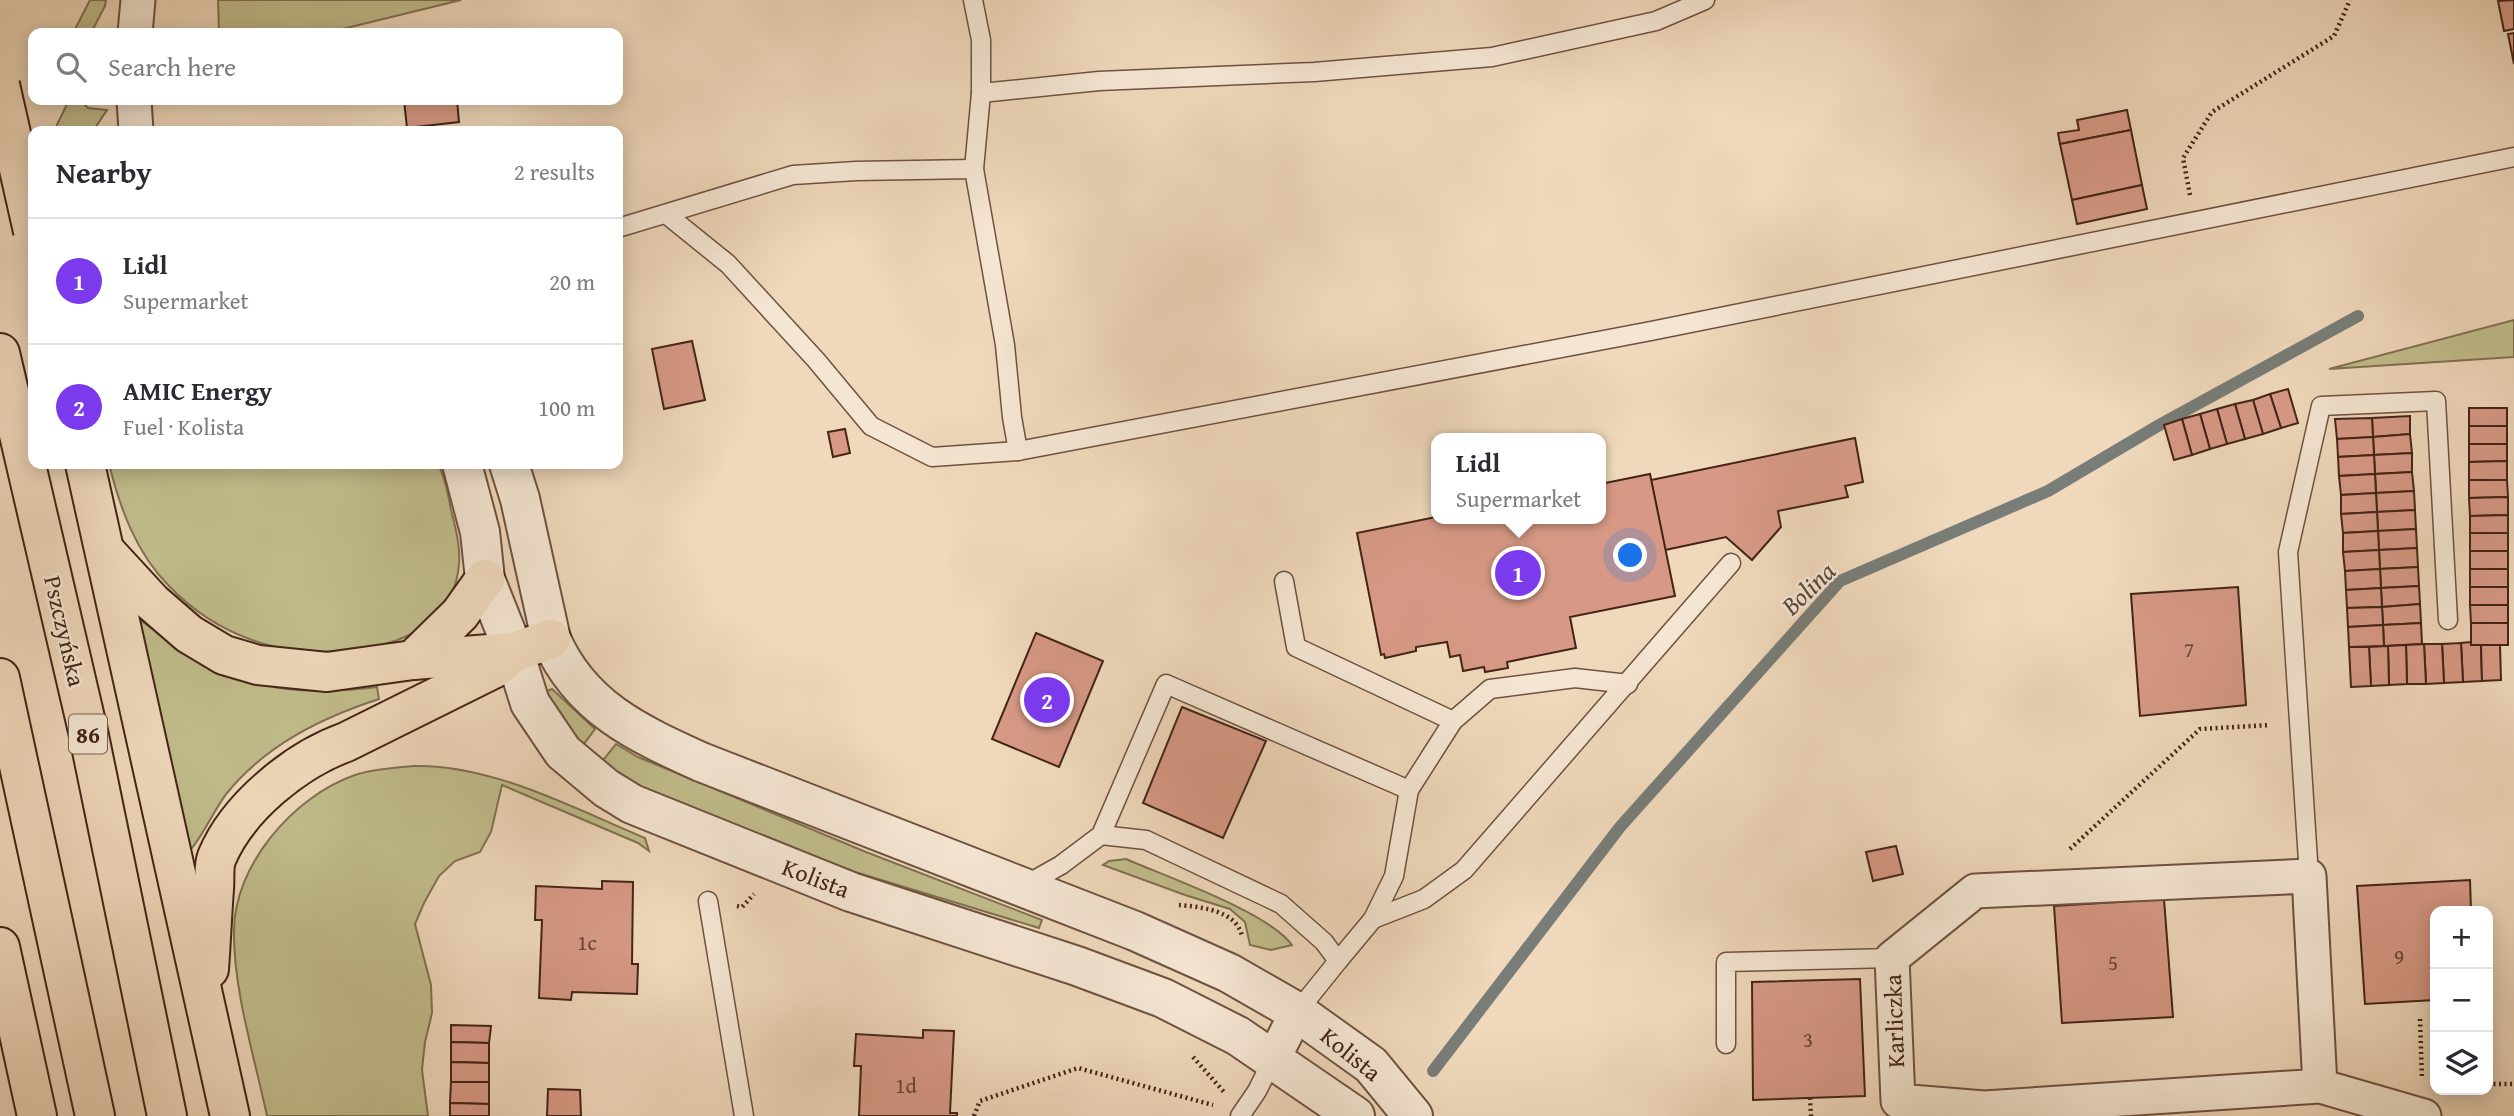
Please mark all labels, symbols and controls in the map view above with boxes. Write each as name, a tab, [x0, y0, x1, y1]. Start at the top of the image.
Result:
search box	[28, 28, 623, 105]
text: Search here	[108, 47, 236, 86]
icon: search	[52, 48, 90, 86]
text: Nearby	[56, 150, 152, 194]
text: 2 results	[514, 155, 595, 188]
text: Lidl	[123, 245, 168, 284]
text: 1	[73, 265, 85, 298]
text: 20 m	[549, 265, 595, 298]
text: Supermarket	[123, 284, 249, 317]
text: AMIC Energy	[123, 371, 272, 410]
text: 2	[73, 391, 85, 424]
text: 100 m	[538, 391, 595, 424]
text: Fuel · Kolista	[123, 410, 244, 443]
popup	[1431, 433, 1606, 524]
text: Lidl	[1456, 443, 1500, 482]
text: Supermarket	[1456, 482, 1581, 515]
your location	[1613, 538, 1647, 572]
pin: 1	[1495, 547, 1541, 599]
water label: Bolina	[1771, 552, 1844, 624]
street label: Pszczyńska	[35, 572, 95, 690]
house number: 7	[2184, 634, 2194, 665]
pin: 2	[1024, 674, 1070, 726]
road number: 86	[69, 714, 107, 754]
street label: Kolista	[777, 849, 855, 907]
map controls	[2430, 906, 2493, 1095]
button: +	[2430, 906, 2493, 969]
house number: 1c	[577, 927, 597, 958]
house number: 9	[2394, 941, 2404, 972]
house number: 5	[2108, 947, 2118, 978]
button: −	[2430, 969, 2493, 1032]
street label: Karliczka	[1875, 973, 1913, 1068]
street label: Kolista	[1313, 1019, 1389, 1090]
house number: 3	[1803, 1024, 1813, 1055]
button: layers	[2430, 1032, 2493, 1095]
house number: 1d	[895, 1070, 917, 1101]

